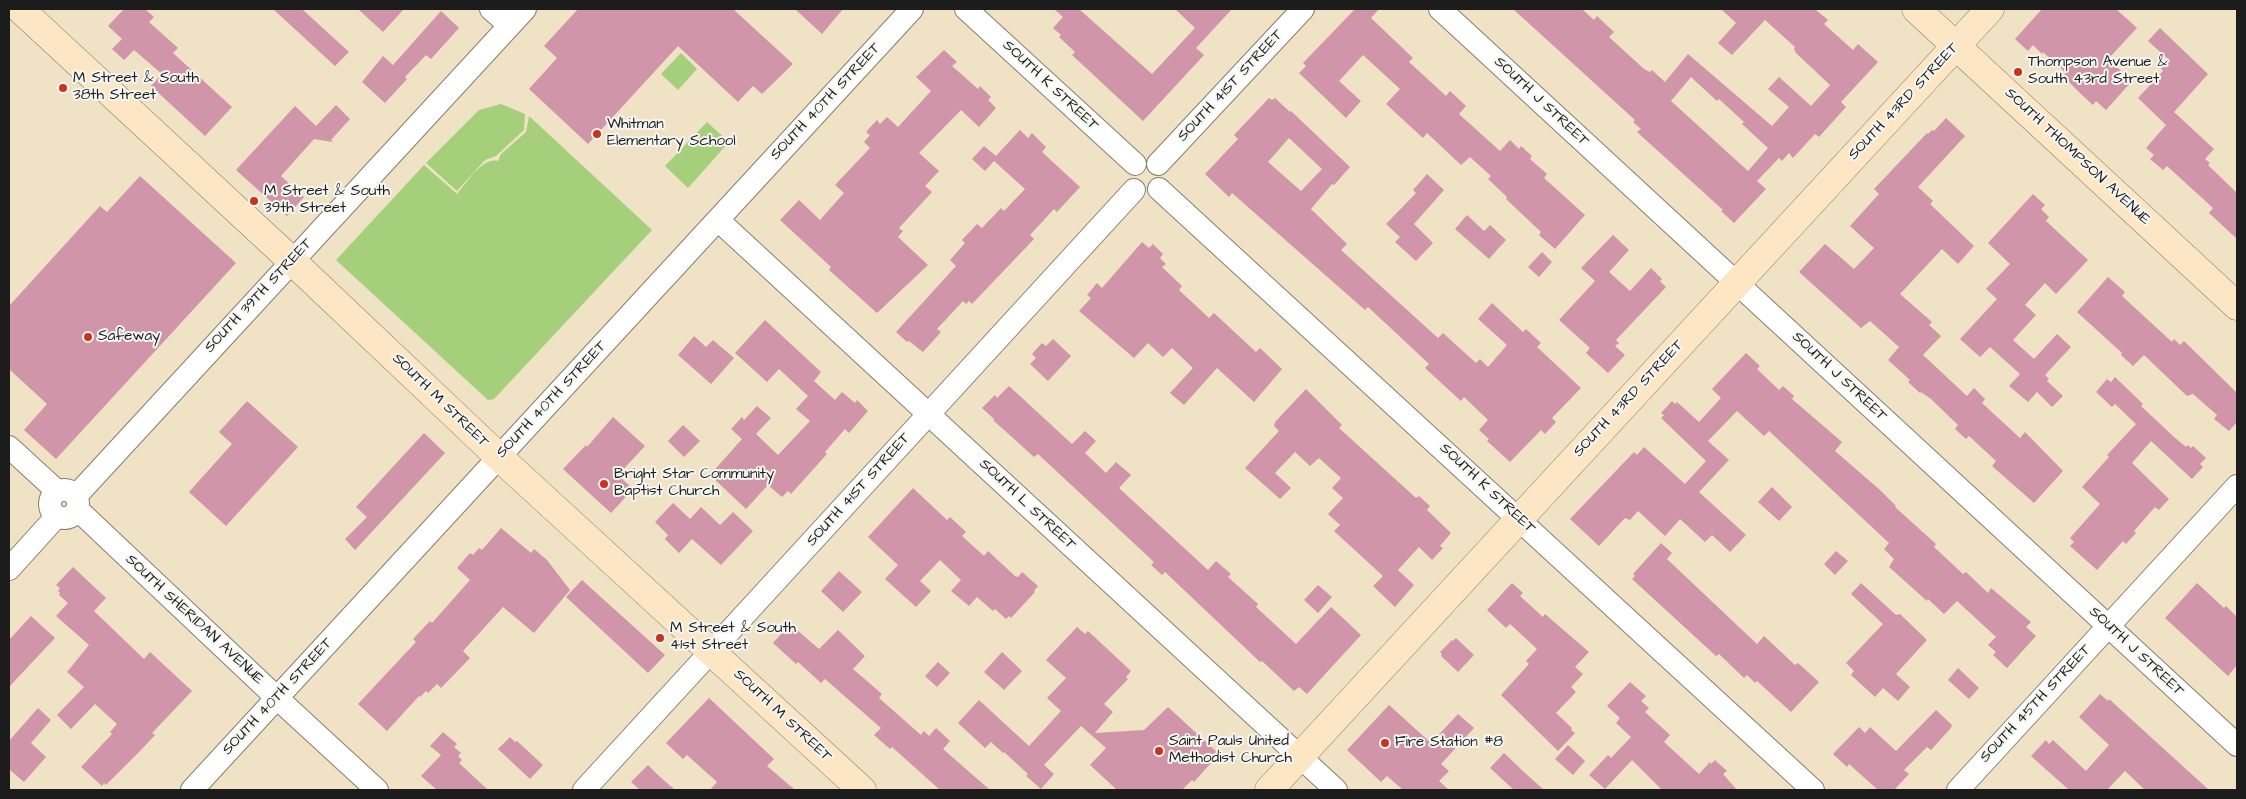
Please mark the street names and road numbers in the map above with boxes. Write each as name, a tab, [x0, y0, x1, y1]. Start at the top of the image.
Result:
street label: SOUTH 41ST STREET	[1174, 26, 1288, 146]
street label: SOUTH K STREET	[998, 37, 1102, 135]
street label: SOUTH 40TH STREET	[767, 40, 885, 164]
street label: SOUTH 43RD STREET	[1845, 40, 1963, 164]
street label: SOUTH J STREET	[1490, 53, 1592, 151]
street label: SOUTH THOMPSON AVENUE	[2000, 85, 2154, 229]
street label: SOUTH 39TH STREET	[201, 235, 317, 357]
street label: SOUTH J STREET	[1788, 328, 1890, 426]
street label: SOUTH 43RD STREET	[1570, 337, 1688, 461]
street label: SOUTH 40TH STREET	[493, 338, 611, 462]
street label: SOUTH M STREET	[388, 350, 492, 452]
street label: SOUTH 41ST STREET	[803, 430, 915, 550]
street label: SOUTH K STREET	[1435, 440, 1539, 538]
street label: SOUTH L STREET	[975, 456, 1079, 554]
street label: SOUTH SHERIDAN AVENUE	[121, 551, 267, 689]
street label: SOUTH J STREET	[2085, 603, 2187, 701]
street label: SOUTH 40TH STREET	[219, 635, 337, 759]
street label: SOUTH 45TH STREET	[1977, 641, 2095, 767]
street label: SOUTH M STREET	[729, 666, 835, 766]

